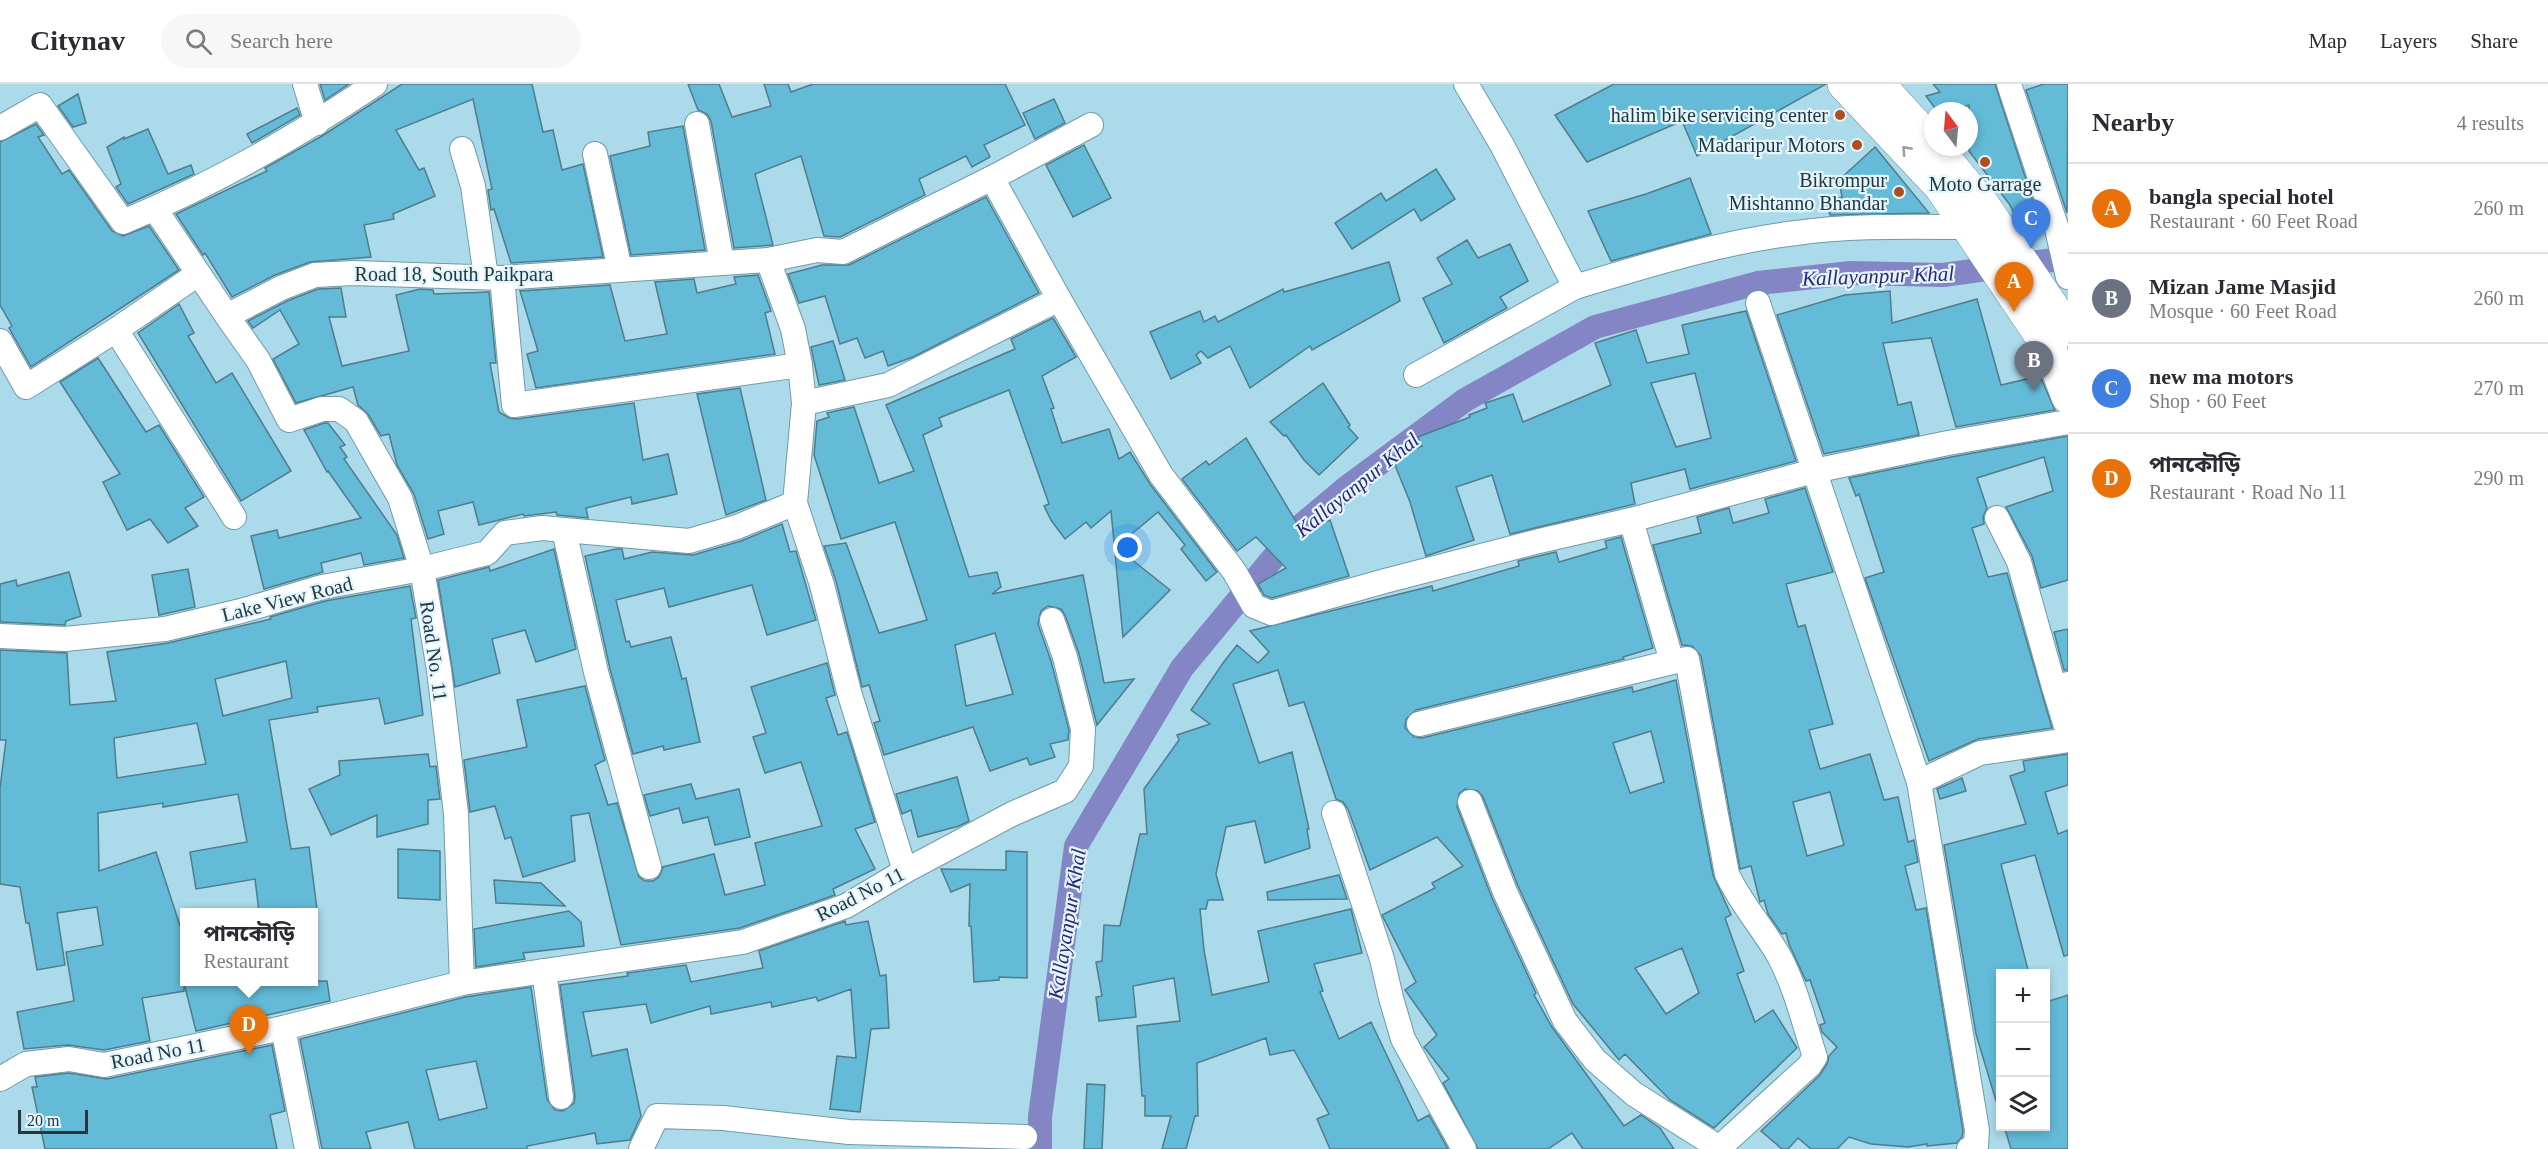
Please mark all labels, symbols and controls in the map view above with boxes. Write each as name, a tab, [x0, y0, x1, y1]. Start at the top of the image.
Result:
search box	[161, 14, 581, 68]
text: Citynav	[30, 25, 125, 56]
icon: search	[182, 25, 215, 58]
text: Search here	[230, 28, 333, 53]
text: Map	[2309, 29, 2347, 53]
text: Layers	[2380, 29, 2437, 53]
text: Share	[2470, 29, 2518, 53]
north arrow	[1924, 102, 1978, 156]
place label: halim bike servicing center	[1611, 104, 1828, 127]
marker: halim bike servicing center	[1833, 108, 1847, 122]
text: Nearby	[2092, 108, 2174, 137]
text: 4 results	[2457, 112, 2524, 134]
place label: Madaripur Motors	[1698, 134, 1845, 157]
marker: Madaripur Motors	[1850, 138, 1864, 152]
one-way arrow	[1902, 146, 1913, 157]
marker: Moto Garrage	[1978, 155, 1992, 169]
place label: Bikrompur Mishtanno Bhandar	[1729, 169, 1887, 214]
place label: Moto Garrage	[1929, 173, 2041, 196]
text: bangla special hotel	[2149, 184, 2334, 209]
marker: Bikrompur Mishtanno Bhandar	[1892, 185, 1906, 199]
text: A	[2104, 197, 2119, 219]
text: 260 m	[2473, 197, 2524, 219]
pin: C	[2012, 200, 2050, 249]
text: Restaurant · 60 Feet Road	[2149, 210, 2358, 232]
water label: Kallayanpur Khal	[1800, 261, 1955, 291]
pin: A	[1994, 262, 2034, 312]
street label: Road 18, South Paikpara	[355, 263, 554, 286]
text: Mizan Jame Masjid	[2149, 274, 2336, 299]
text: B	[2105, 287, 2118, 309]
text: 260 m	[2473, 287, 2524, 309]
text: Mosque · 60 Feet Road	[2149, 300, 2337, 322]
pin: B	[2014, 342, 2054, 391]
text: new ma motors	[2149, 364, 2293, 389]
text: C	[2104, 377, 2119, 399]
text: 270 m	[2473, 377, 2524, 399]
text: Shop · 60 Feet	[2149, 390, 2266, 412]
water label: Kallayanpur Khal	[1290, 428, 1424, 543]
text: পানকৌড়ি	[2149, 452, 2240, 477]
text: D	[2104, 467, 2119, 489]
text: 290 m	[2473, 467, 2524, 489]
text: Restaurant · Road No 11	[2149, 481, 2347, 503]
your location	[1113, 533, 1142, 562]
street label: Lake View Road	[219, 572, 355, 626]
street label: Road No. 11	[416, 599, 452, 703]
water label: Kallayanpur Khal	[1043, 847, 1091, 1002]
street label: Road No 11	[812, 862, 908, 926]
popup	[180, 908, 318, 986]
text: পানকৌড়ি	[203, 921, 295, 946]
text: Restaurant	[203, 950, 289, 972]
map controls	[1996, 969, 2050, 1131]
button: +	[1996, 969, 2050, 1023]
pin: D	[230, 1006, 268, 1055]
button: −	[1996, 1023, 2050, 1077]
street label: Road No 11	[109, 1033, 207, 1073]
button: layers	[1996, 1077, 2050, 1131]
scale bar	[18, 1107, 88, 1134]
text: 20 m	[27, 1112, 59, 1129]

